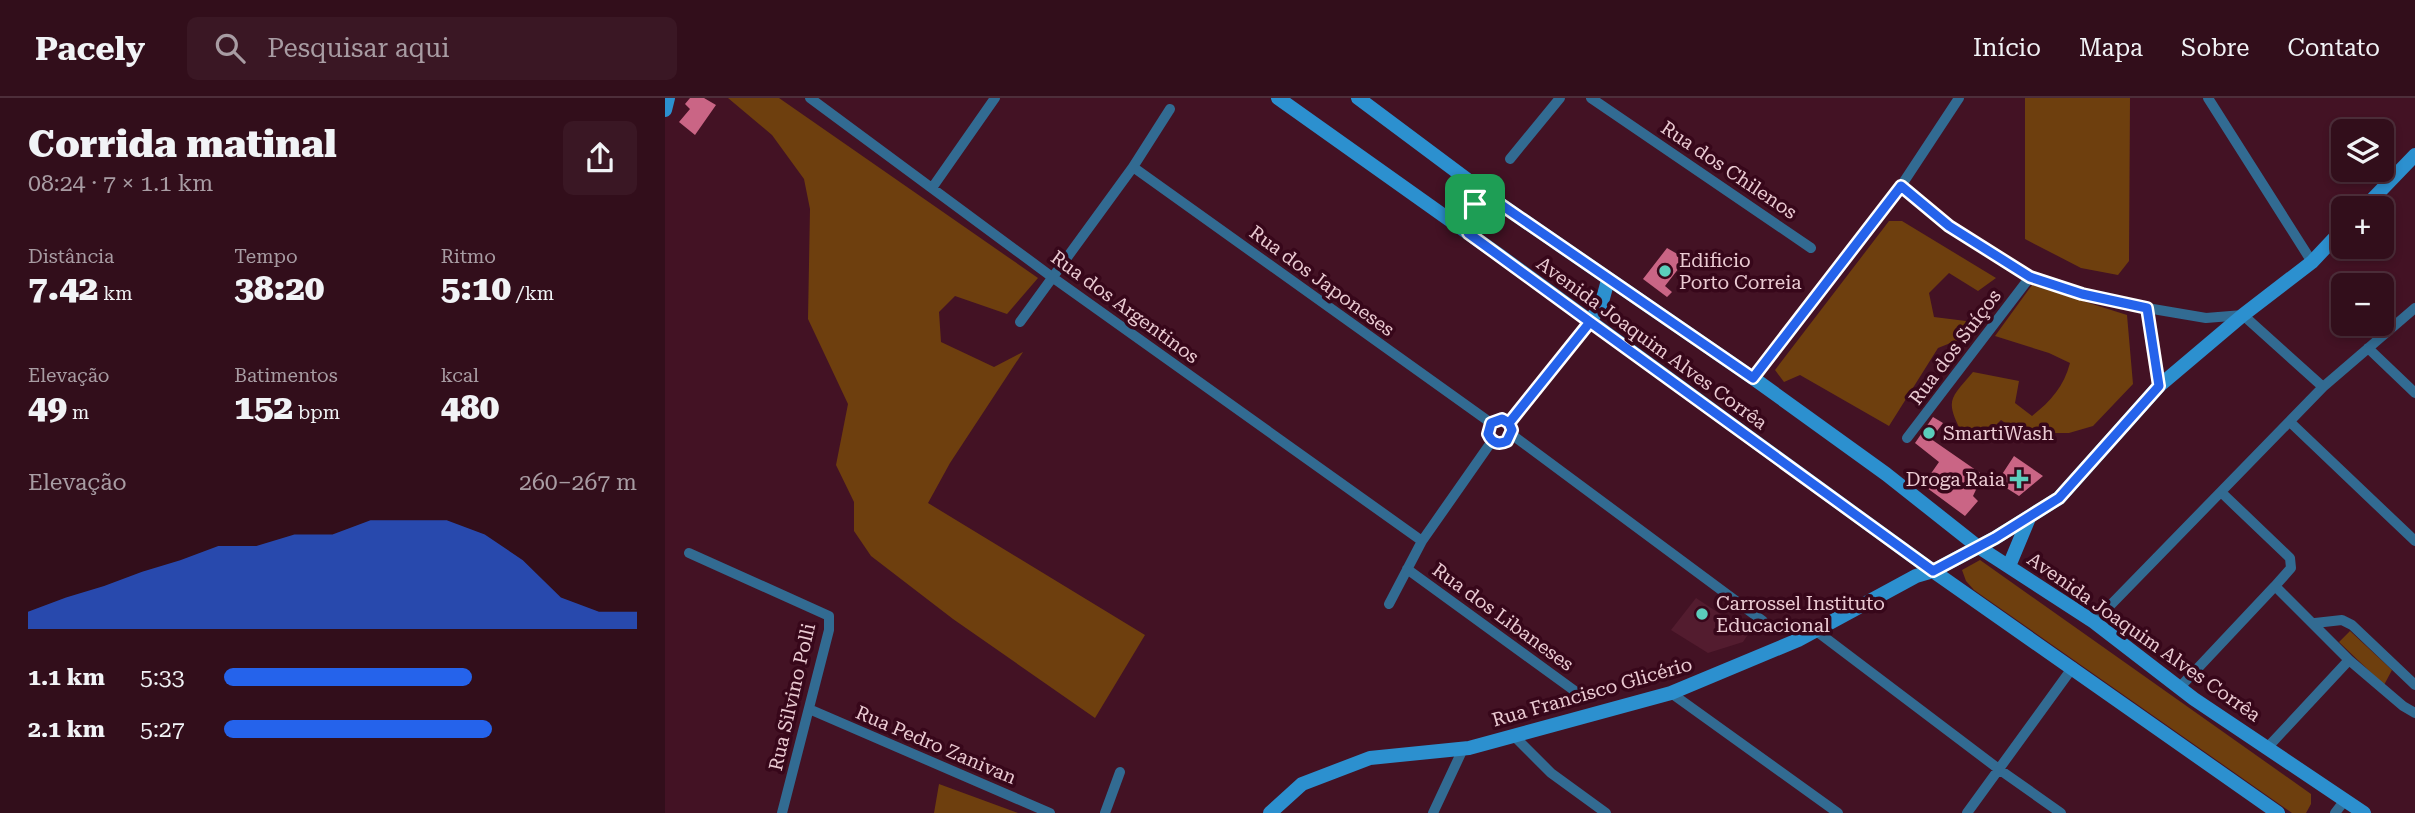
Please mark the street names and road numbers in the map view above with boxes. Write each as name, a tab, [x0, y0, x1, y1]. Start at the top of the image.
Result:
street label: Rua dos Chilenos	[1657, 116, 1801, 224]
street label: Rua dos Japoneses	[1245, 221, 1399, 341]
street label: Rua dos Argentinos	[1046, 246, 1204, 368]
street label: Avenida Joaquim Alves Corrêa	[1532, 252, 1772, 435]
street label: Rua dos Suíços	[1904, 285, 2006, 409]
street label: Avenida Joaquim Alves Corrêa	[2023, 547, 2266, 727]
street label: Rua dos Libaneses	[1428, 558, 1578, 676]
street label: Rua Silvino Polli	[764, 621, 820, 773]
street label: Rua Francisco Glicério	[1489, 652, 1695, 732]
street label: Rua Pedro Zanivan	[852, 701, 1020, 789]

